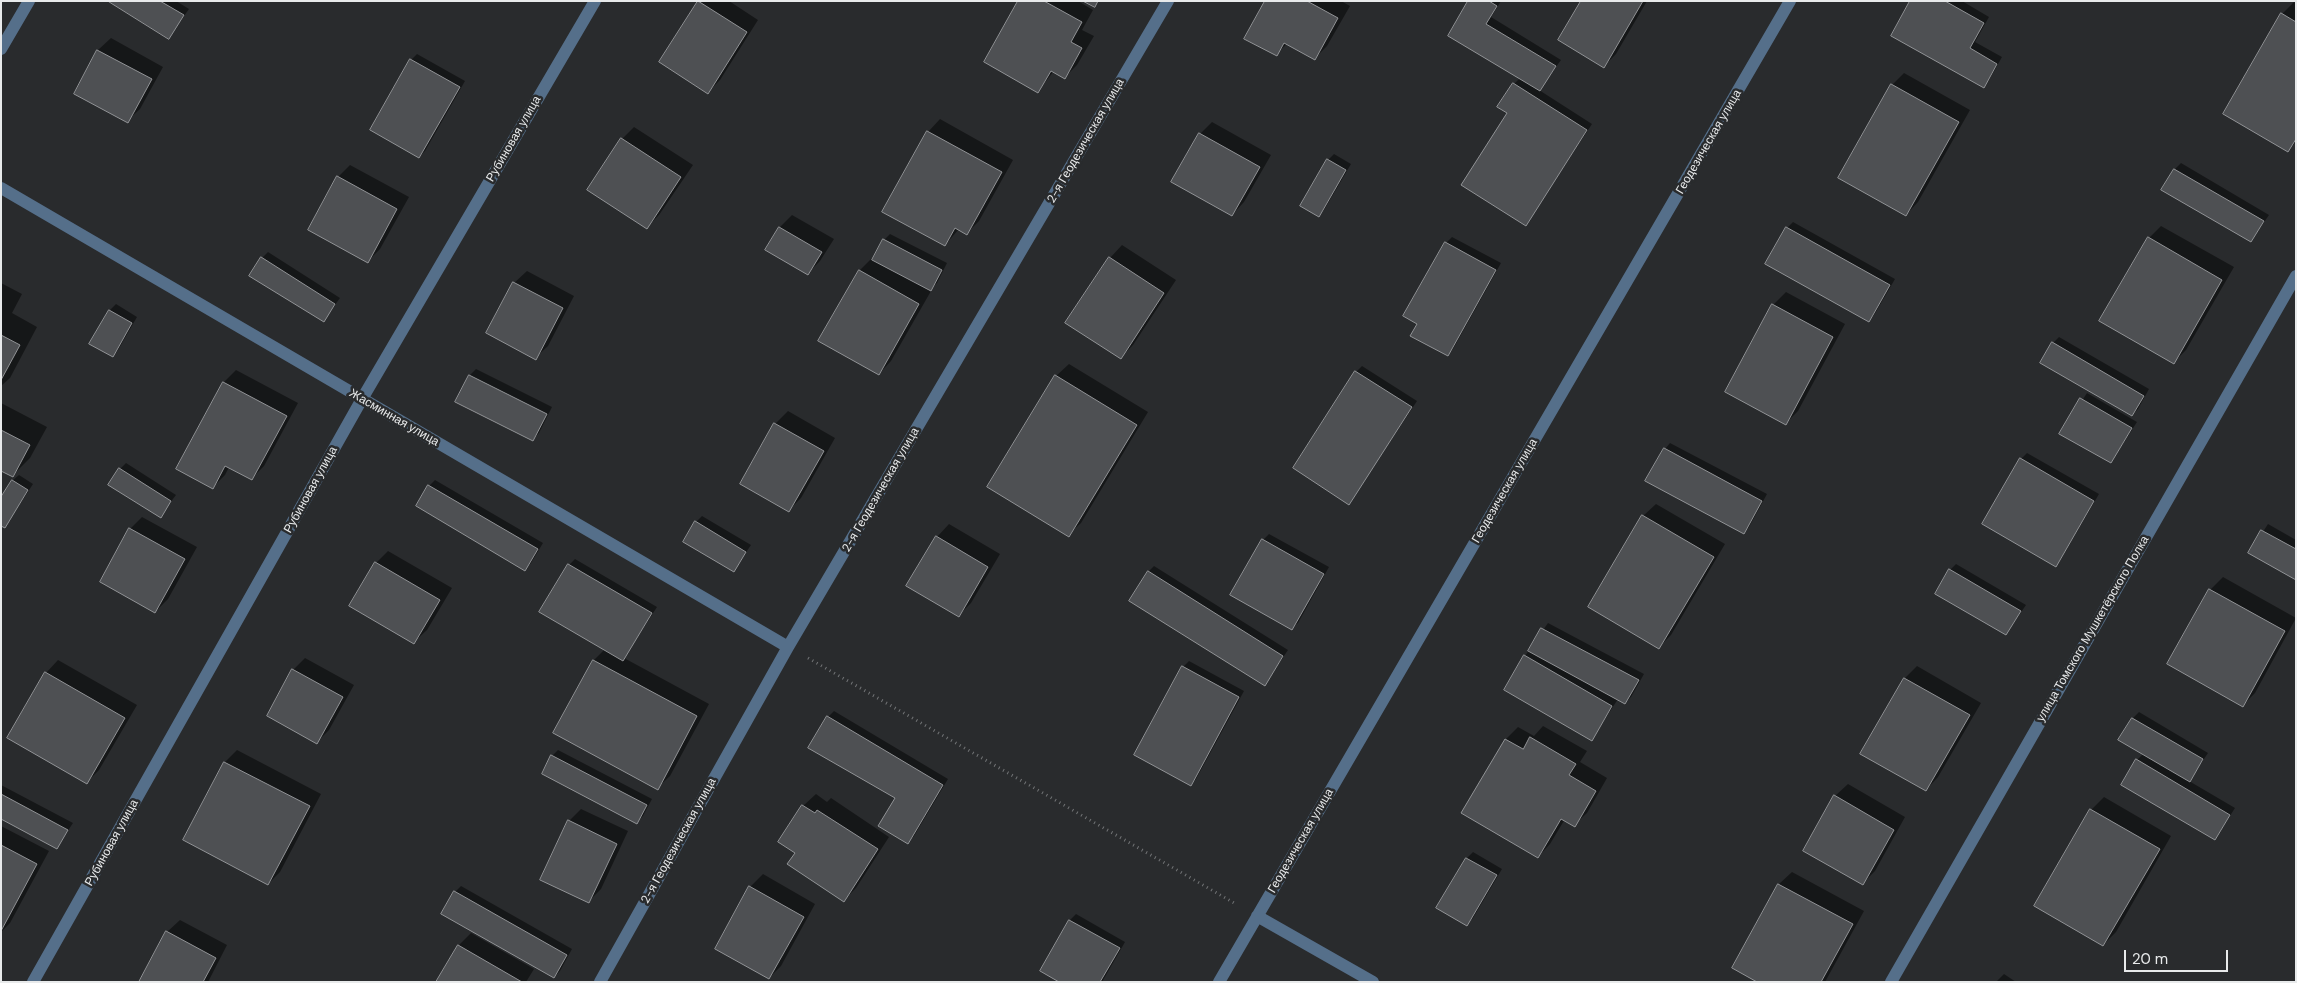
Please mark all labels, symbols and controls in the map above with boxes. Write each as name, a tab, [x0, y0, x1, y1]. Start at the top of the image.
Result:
street label: 2-я Геодезическая улица	[1044, 76, 1128, 206]
street label: Геодезическая улица	[1673, 87, 1745, 197]
street label: Рубиновая улица	[484, 94, 544, 184]
street label: Жасминная улица	[346, 386, 442, 450]
street label: 2-я Геодезическая улица	[839, 425, 923, 555]
street label: Геодезическая улица	[1469, 436, 1541, 546]
street label: Рубиновая улица	[281, 444, 341, 536]
street label: улица Томского Мушкетёрского Полка	[2034, 534, 2152, 724]
street label: 2-я Геодезическая улица	[638, 776, 720, 906]
street label: Геодезическая улица	[1265, 786, 1337, 896]
street label: Рубиновая улица	[82, 797, 142, 889]
scale bar	[2127, 940, 2231, 972]
text: 20 m	[2132, 949, 2168, 969]

